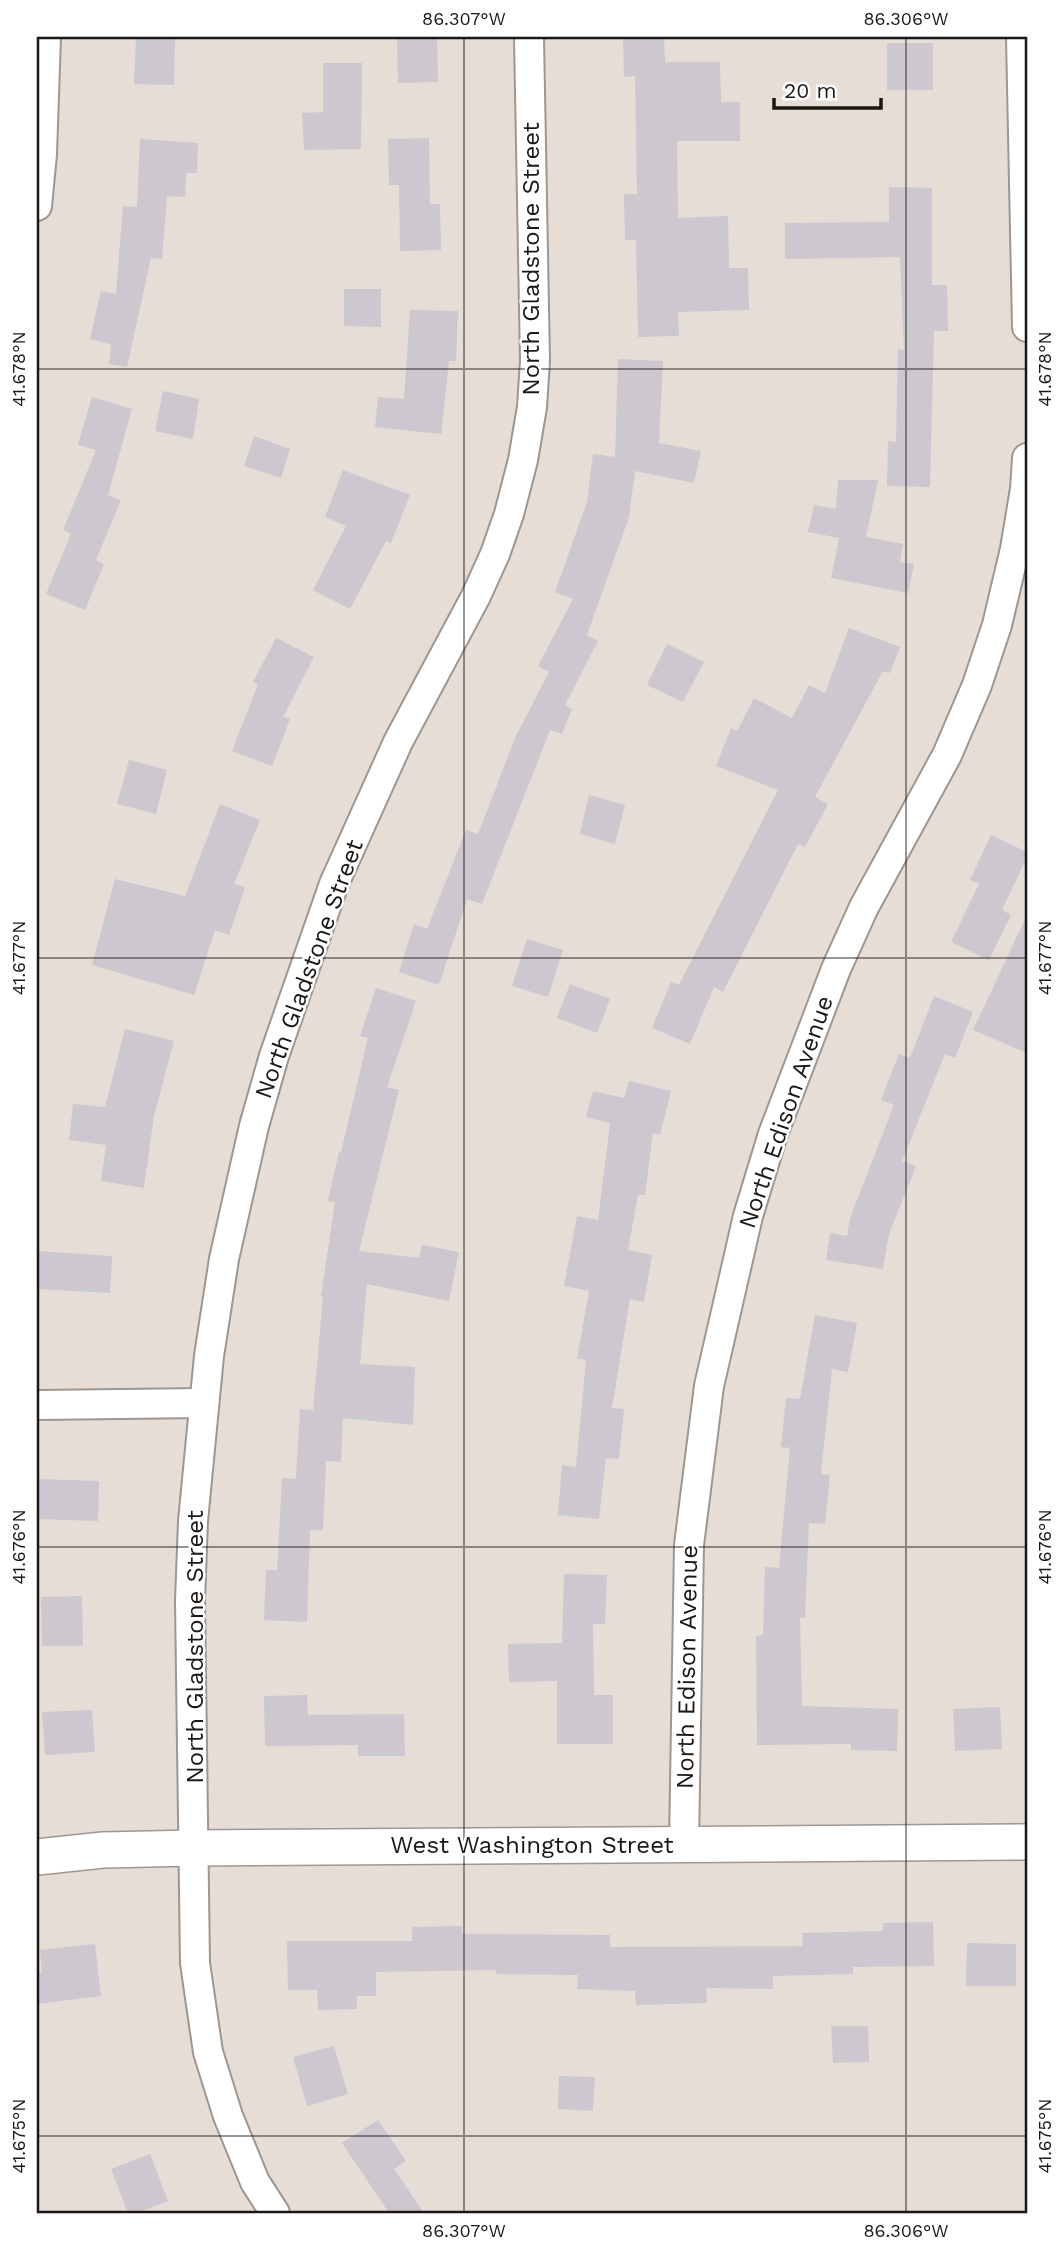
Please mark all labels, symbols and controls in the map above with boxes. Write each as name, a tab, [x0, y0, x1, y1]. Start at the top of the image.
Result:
text: 86.307°W	[422, 8, 506, 29]
text: 86.306°W	[863, 8, 949, 29]
scale bar	[774, 66, 880, 110]
text: 20 m	[784, 78, 836, 103]
street label: North Gladstone Street	[517, 122, 545, 396]
text: 41.678°N	[8, 331, 29, 407]
text: 41.678°N	[1034, 331, 1055, 407]
street label: North Gladstone Street	[249, 836, 369, 1102]
text: 41.677°N	[8, 921, 29, 995]
text: 41.677°N	[1034, 921, 1055, 995]
street label: North Edison Avenue	[733, 992, 839, 1232]
text: 41.676°N	[8, 1509, 29, 1585]
text: 41.676°N	[1034, 1509, 1055, 1585]
street label: North Gladstone Street	[181, 1510, 209, 1784]
street label: North Edison Avenue	[671, 1545, 703, 1789]
street label: West Washington Street	[390, 1831, 674, 1859]
text: 41.675°N	[8, 2098, 29, 2174]
text: 41.675°N	[1034, 2098, 1055, 2174]
text: 86.307°W	[422, 2220, 506, 2241]
text: 86.306°W	[863, 2220, 949, 2241]

